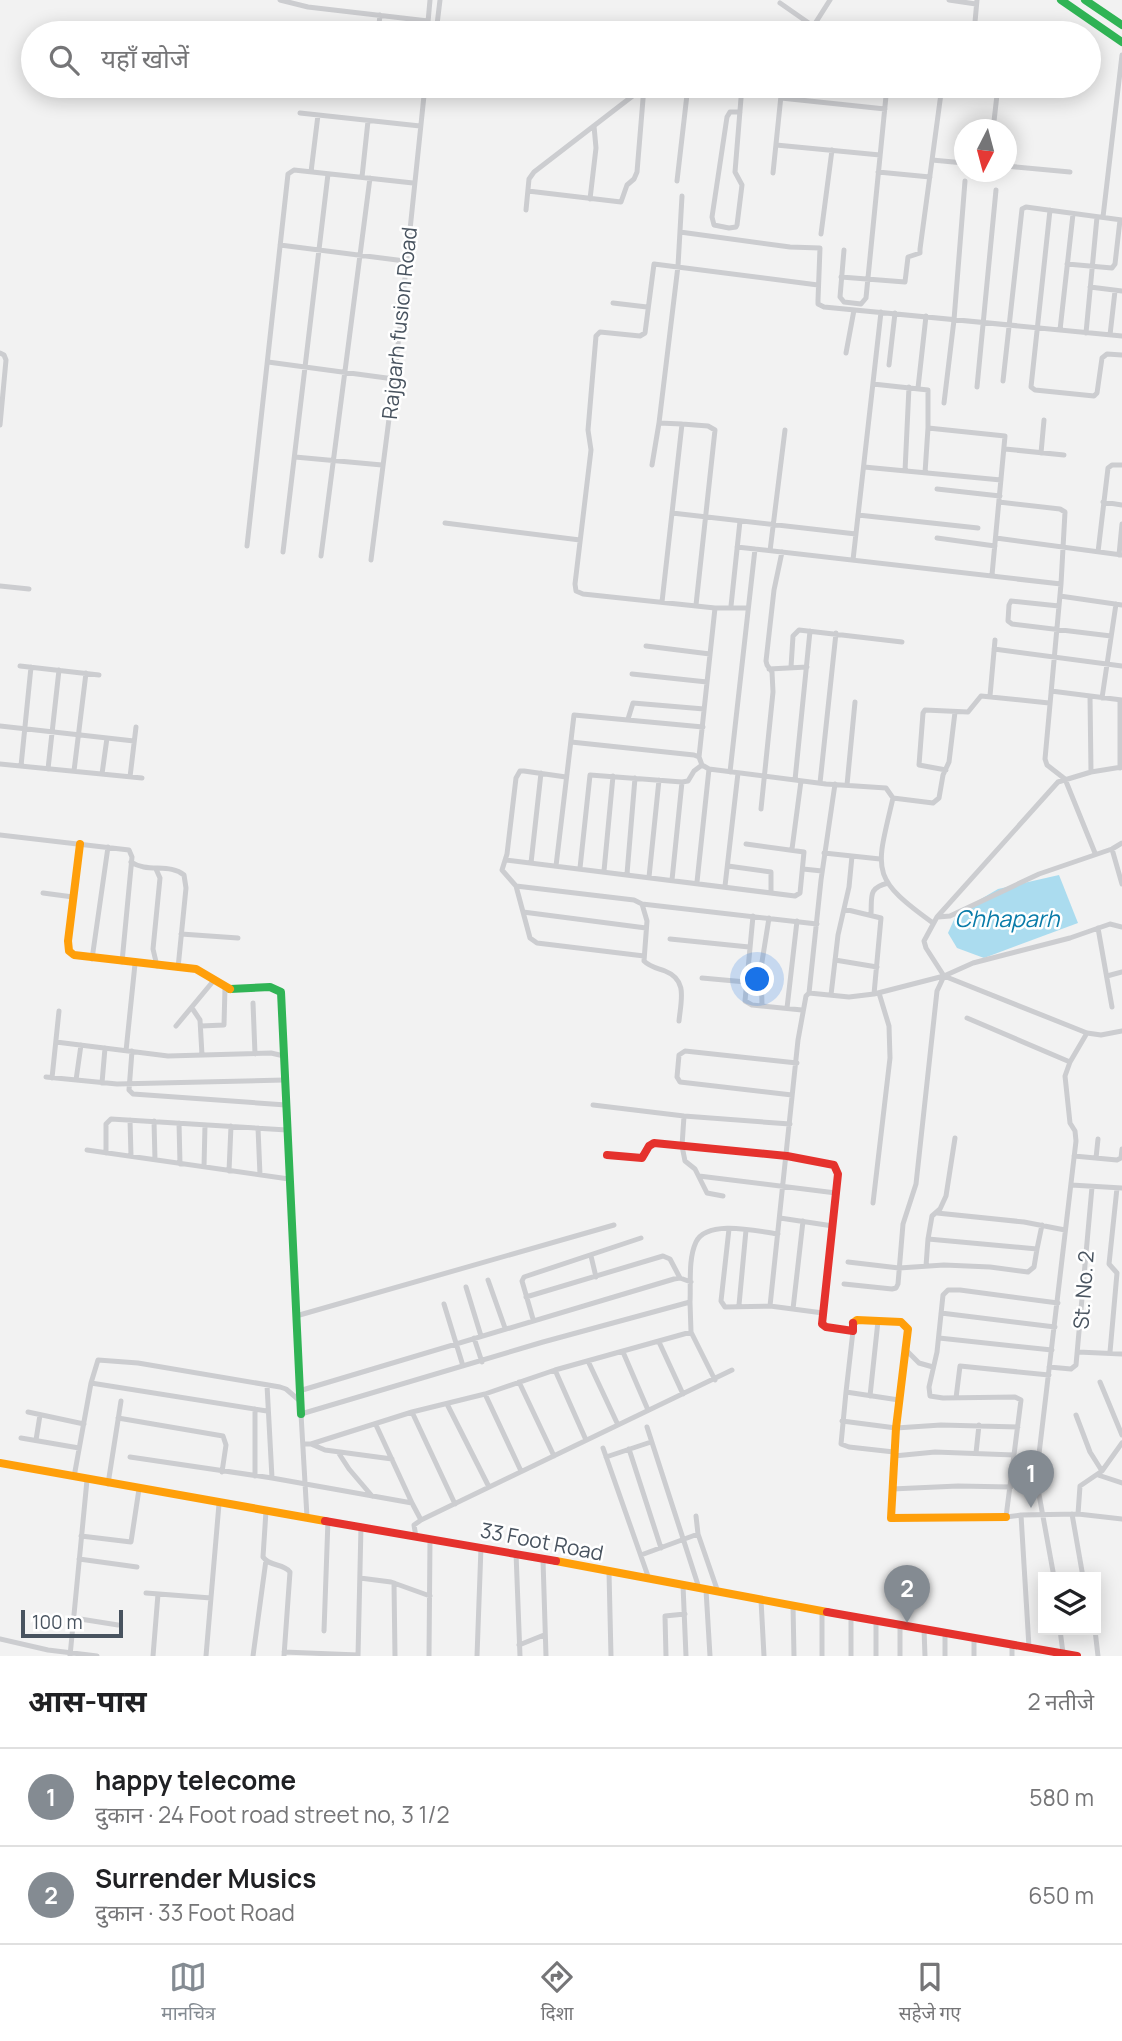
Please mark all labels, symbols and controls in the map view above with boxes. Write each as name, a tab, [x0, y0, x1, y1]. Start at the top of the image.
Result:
search box	[21, 21, 1101, 98]
text: यहाँ खोजें	[101, 40, 189, 76]
icon: search	[45, 41, 83, 79]
north arrow	[954, 119, 1017, 182]
street label: Rajgarh fusion Road	[375, 225, 423, 421]
water label: Chhaparh	[955, 902, 1061, 934]
your location	[740, 962, 774, 996]
street label: St. No. 2	[1066, 1250, 1100, 1330]
pin: 1	[1008, 1450, 1054, 1508]
street label: 33 Foot Road	[478, 1515, 606, 1567]
pin: 2	[884, 1565, 930, 1623]
map controls	[1038, 1572, 1101, 1635]
button: layers	[1038, 1572, 1101, 1635]
scale bar	[21, 1607, 122, 1639]
text: 100 m	[32, 1609, 83, 1635]
text: आस-पास	[28, 1680, 147, 1721]
text: 2 नतीजे	[1027, 1685, 1094, 1717]
text: happy telecome	[95, 1762, 296, 1798]
text: 1	[46, 1781, 56, 1813]
text: 580 m	[1029, 1781, 1094, 1813]
text: दुकान · 24 Foot road street no, 3 1/2	[95, 1798, 450, 1830]
text: Surrender Musics	[95, 1860, 316, 1896]
text: 2	[44, 1879, 58, 1911]
text: 650 m	[1028, 1879, 1094, 1911]
text: दुकान · 33 Foot Road	[95, 1896, 295, 1928]
tab: मानचित्र	[161, 1958, 216, 2028]
tab: दिशा	[538, 1958, 576, 2028]
tab: सहेजे गए	[899, 1958, 961, 2028]

